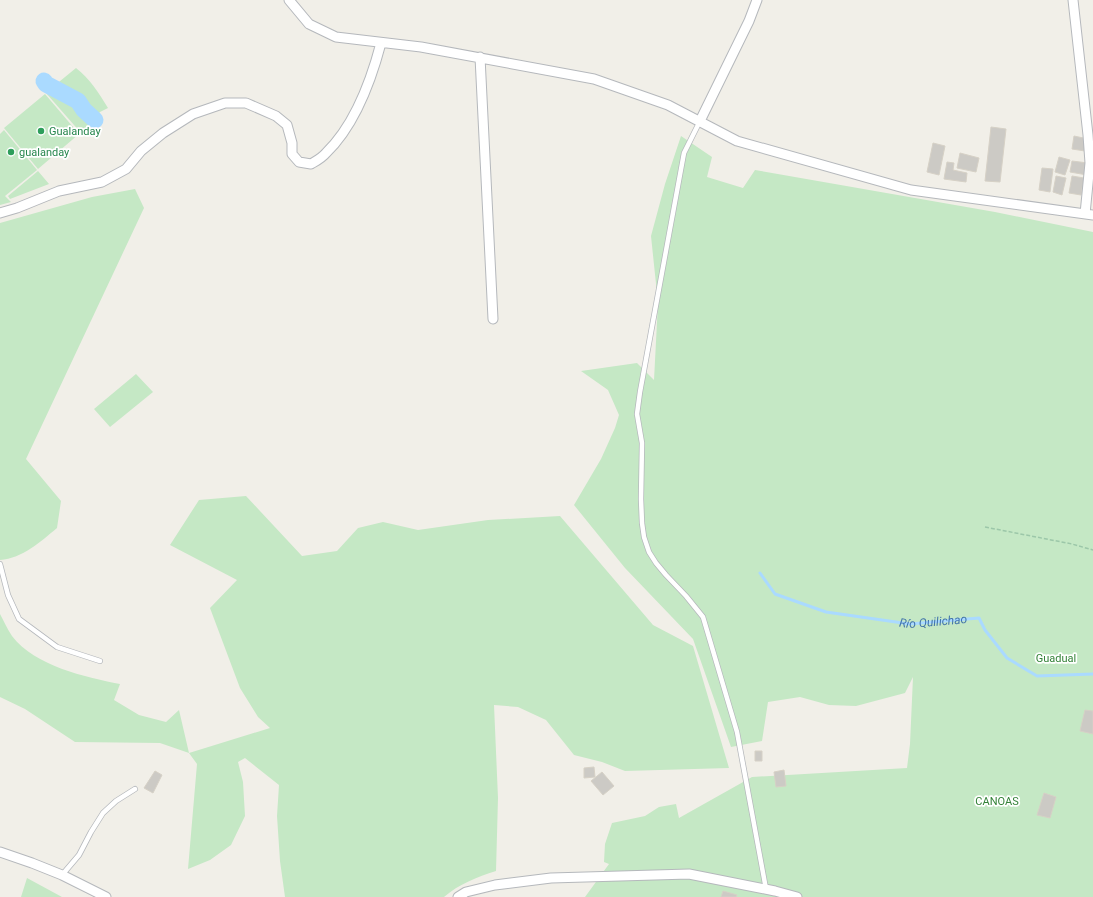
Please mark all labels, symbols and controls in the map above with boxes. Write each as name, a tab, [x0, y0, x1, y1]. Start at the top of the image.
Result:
place label: Gualanday	[49, 125, 101, 138]
marker: Gualanday	[36, 126, 46, 136]
place label: gualanday	[19, 146, 70, 159]
marker: gualanday	[6, 147, 16, 157]
water label: Río Quilichao	[898, 612, 968, 631]
park label: Guadual	[1036, 652, 1076, 665]
park label: CANOAS	[975, 795, 1019, 808]

